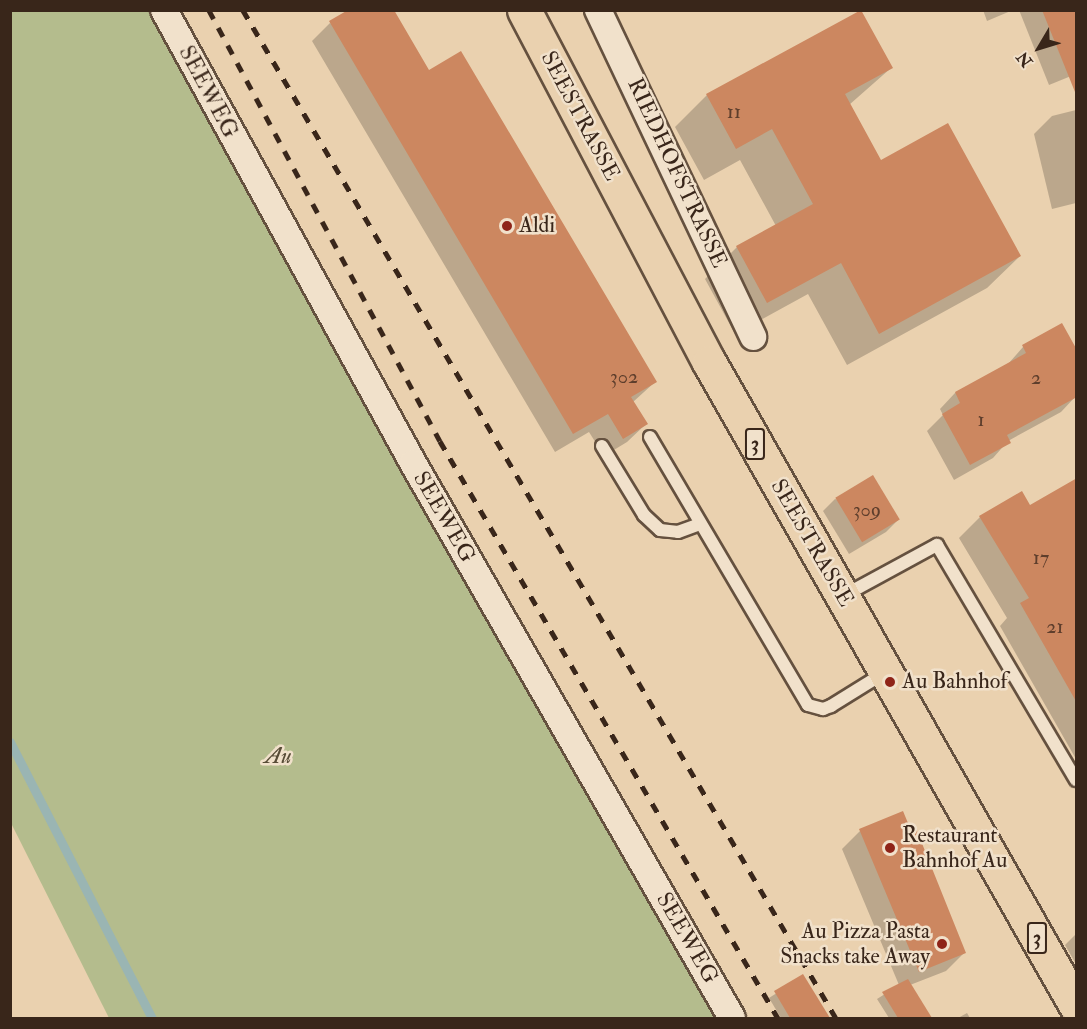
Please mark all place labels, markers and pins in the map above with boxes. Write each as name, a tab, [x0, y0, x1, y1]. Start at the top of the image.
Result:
place label: Aldi	[519, 213, 555, 239]
marker: Aldi	[500, 219, 514, 233]
place label: Au Bahnhof	[902, 669, 1007, 695]
marker: Au Bahnhof	[883, 675, 897, 689]
place label: Restaurant Bahnhof Au	[902, 822, 1007, 873]
marker: Restaurant Bahnhof Au	[883, 841, 897, 855]
place label: Au Pizza Pasta Snacks take Away	[780, 918, 930, 969]
marker: Au Pizza Pasta Snacks take Away	[935, 937, 949, 951]

